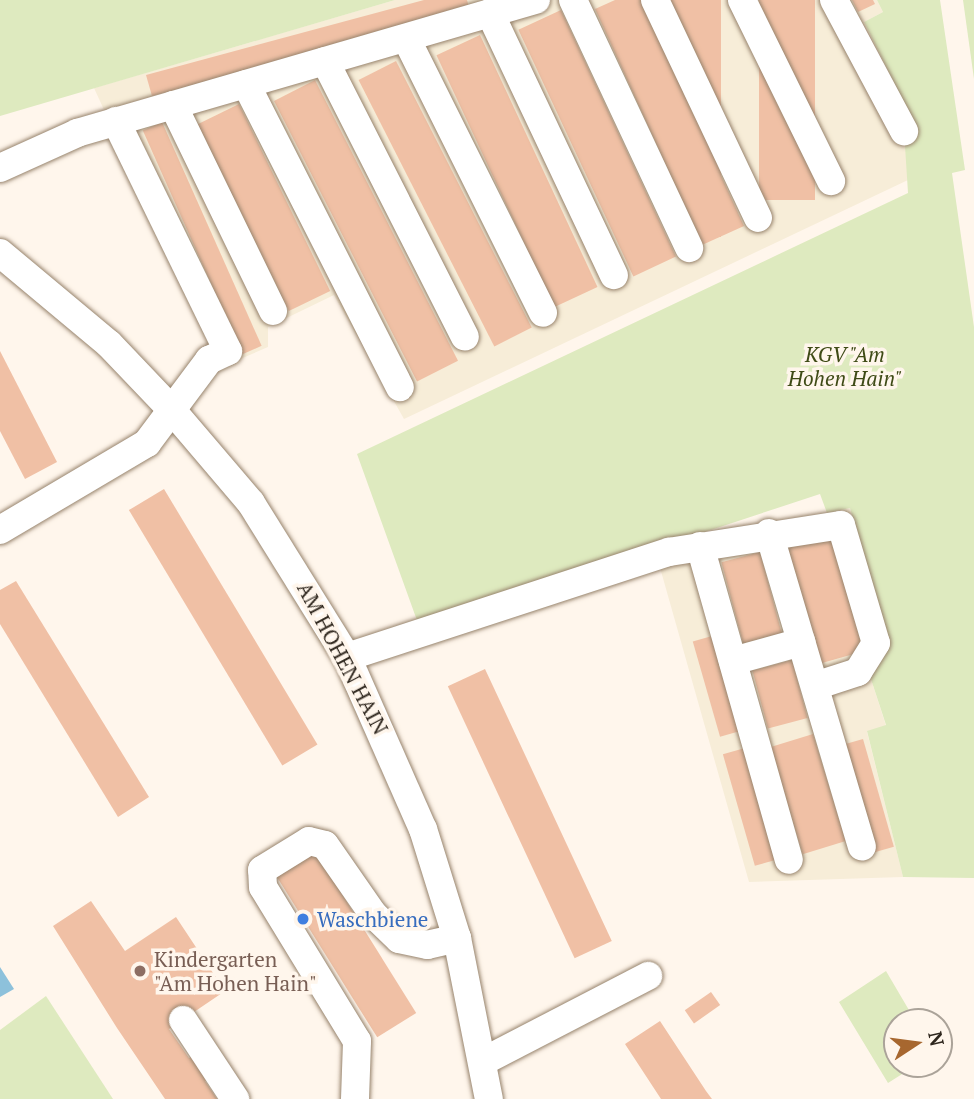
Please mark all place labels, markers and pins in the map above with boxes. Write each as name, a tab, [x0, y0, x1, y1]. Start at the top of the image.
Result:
place label: Waschbiene	[317, 906, 428, 932]
marker: Waschbiene	[295, 911, 311, 927]
place label: Kindergarten "Am Hohen Hain"	[154, 946, 317, 996]
marker: Kindergarten "Am Hohen Hain"	[132, 963, 148, 979]

